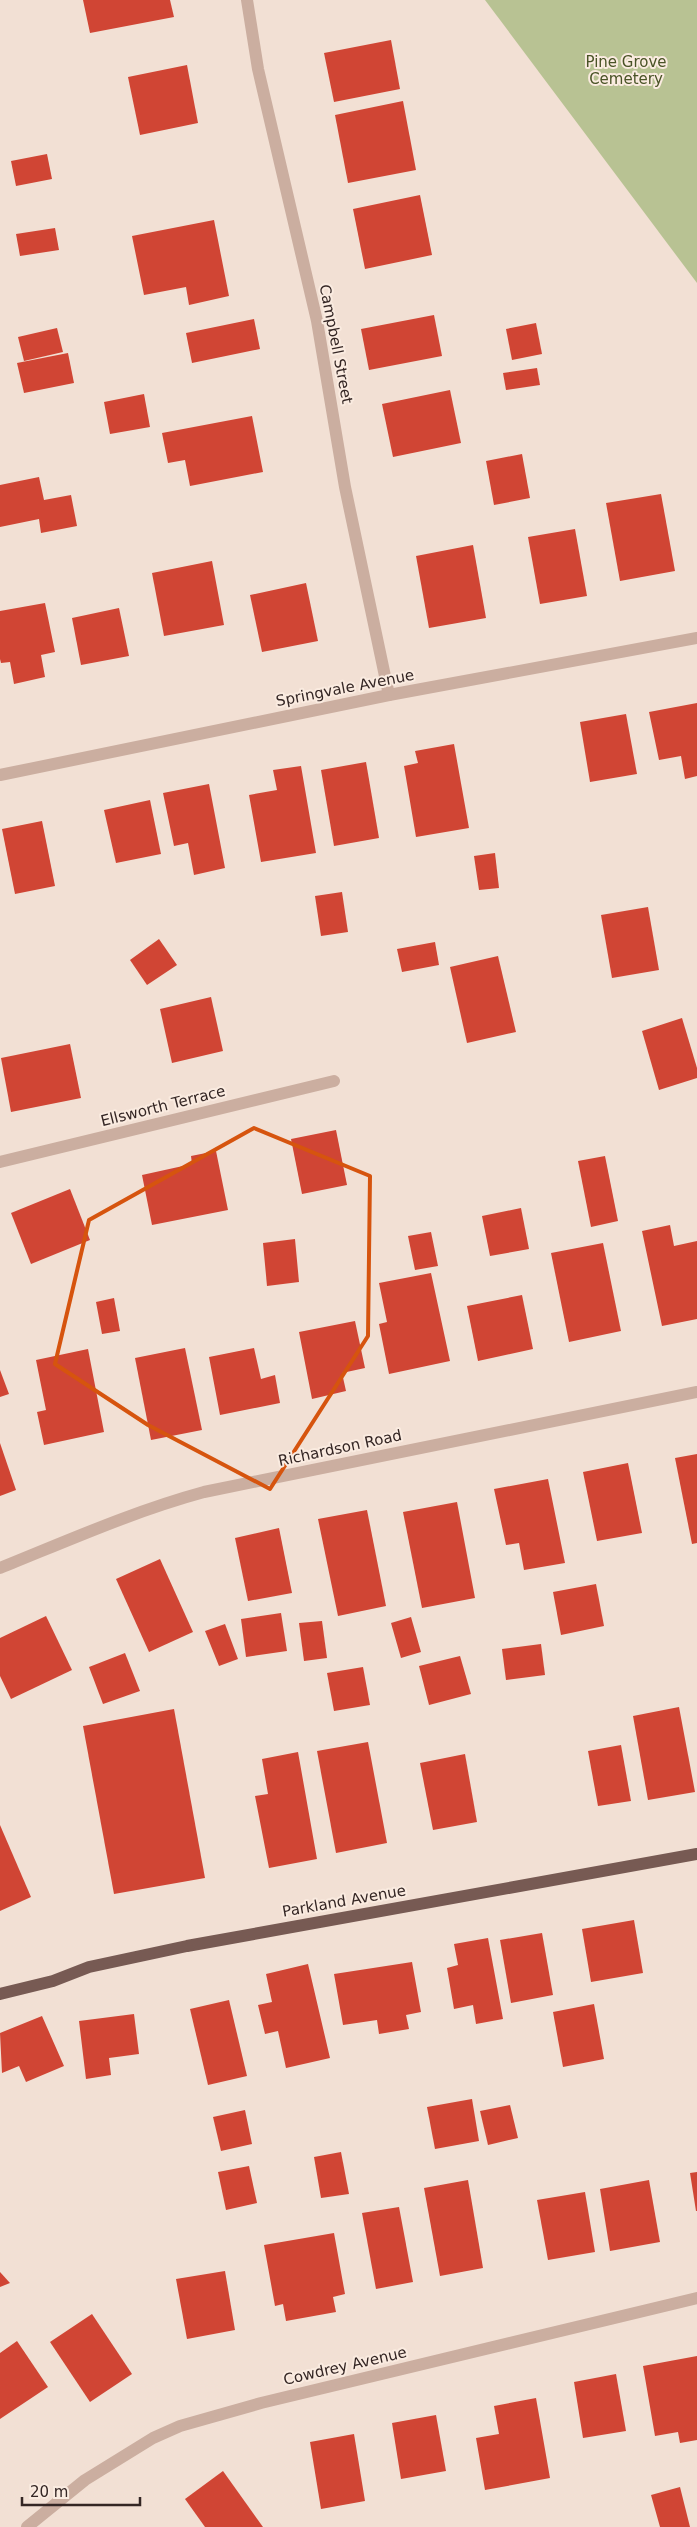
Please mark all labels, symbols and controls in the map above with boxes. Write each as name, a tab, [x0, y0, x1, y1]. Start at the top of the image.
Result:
park label: Pine Grove Cemetery	[585, 53, 667, 88]
street label: Campbell Street	[316, 283, 356, 405]
street label: Springvale Avenue	[274, 666, 416, 710]
street label: Ellsworth Terrace	[99, 1082, 227, 1130]
street label: Richardson Road	[277, 1426, 403, 1470]
street label: Parkland Avenue	[281, 1881, 407, 1921]
street label: Cowdrey Avenue	[282, 2343, 408, 2389]
scale bar	[22, 2474, 140, 2506]
text: 20 m	[30, 2483, 68, 2501]

